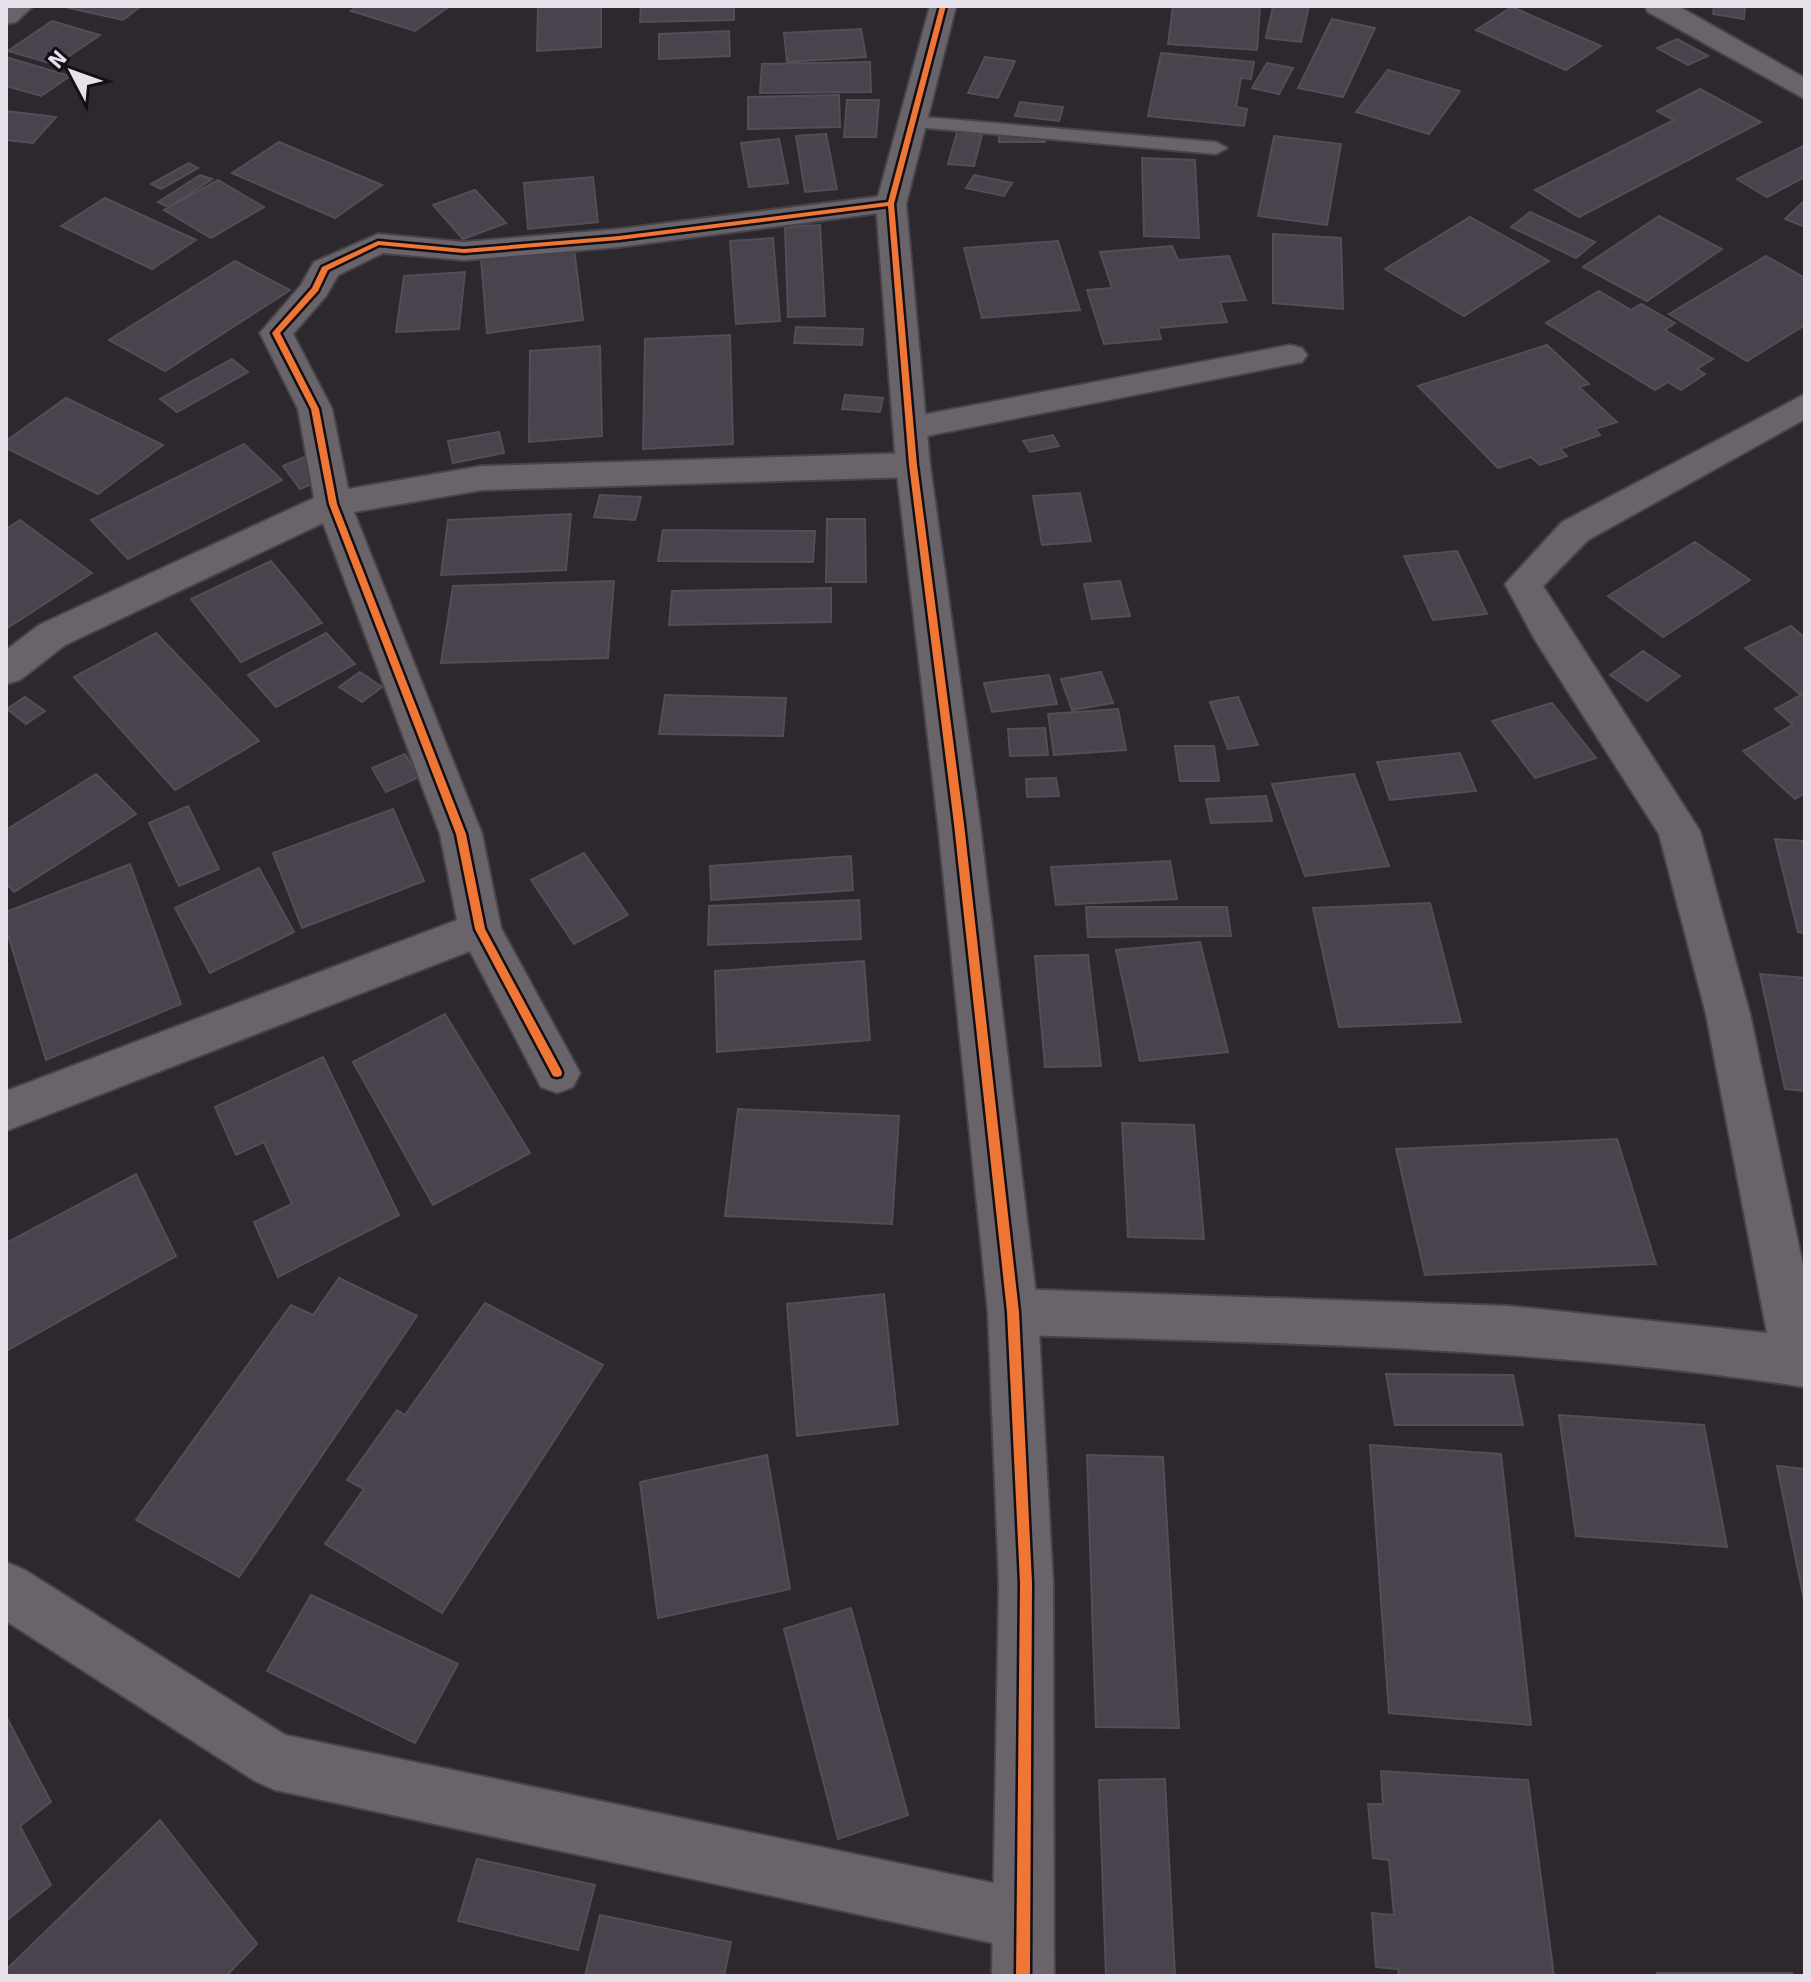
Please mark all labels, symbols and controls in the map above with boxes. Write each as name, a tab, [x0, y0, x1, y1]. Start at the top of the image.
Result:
north arrow	[32, 32, 112, 112]
text: N	[42, 45, 72, 74]

